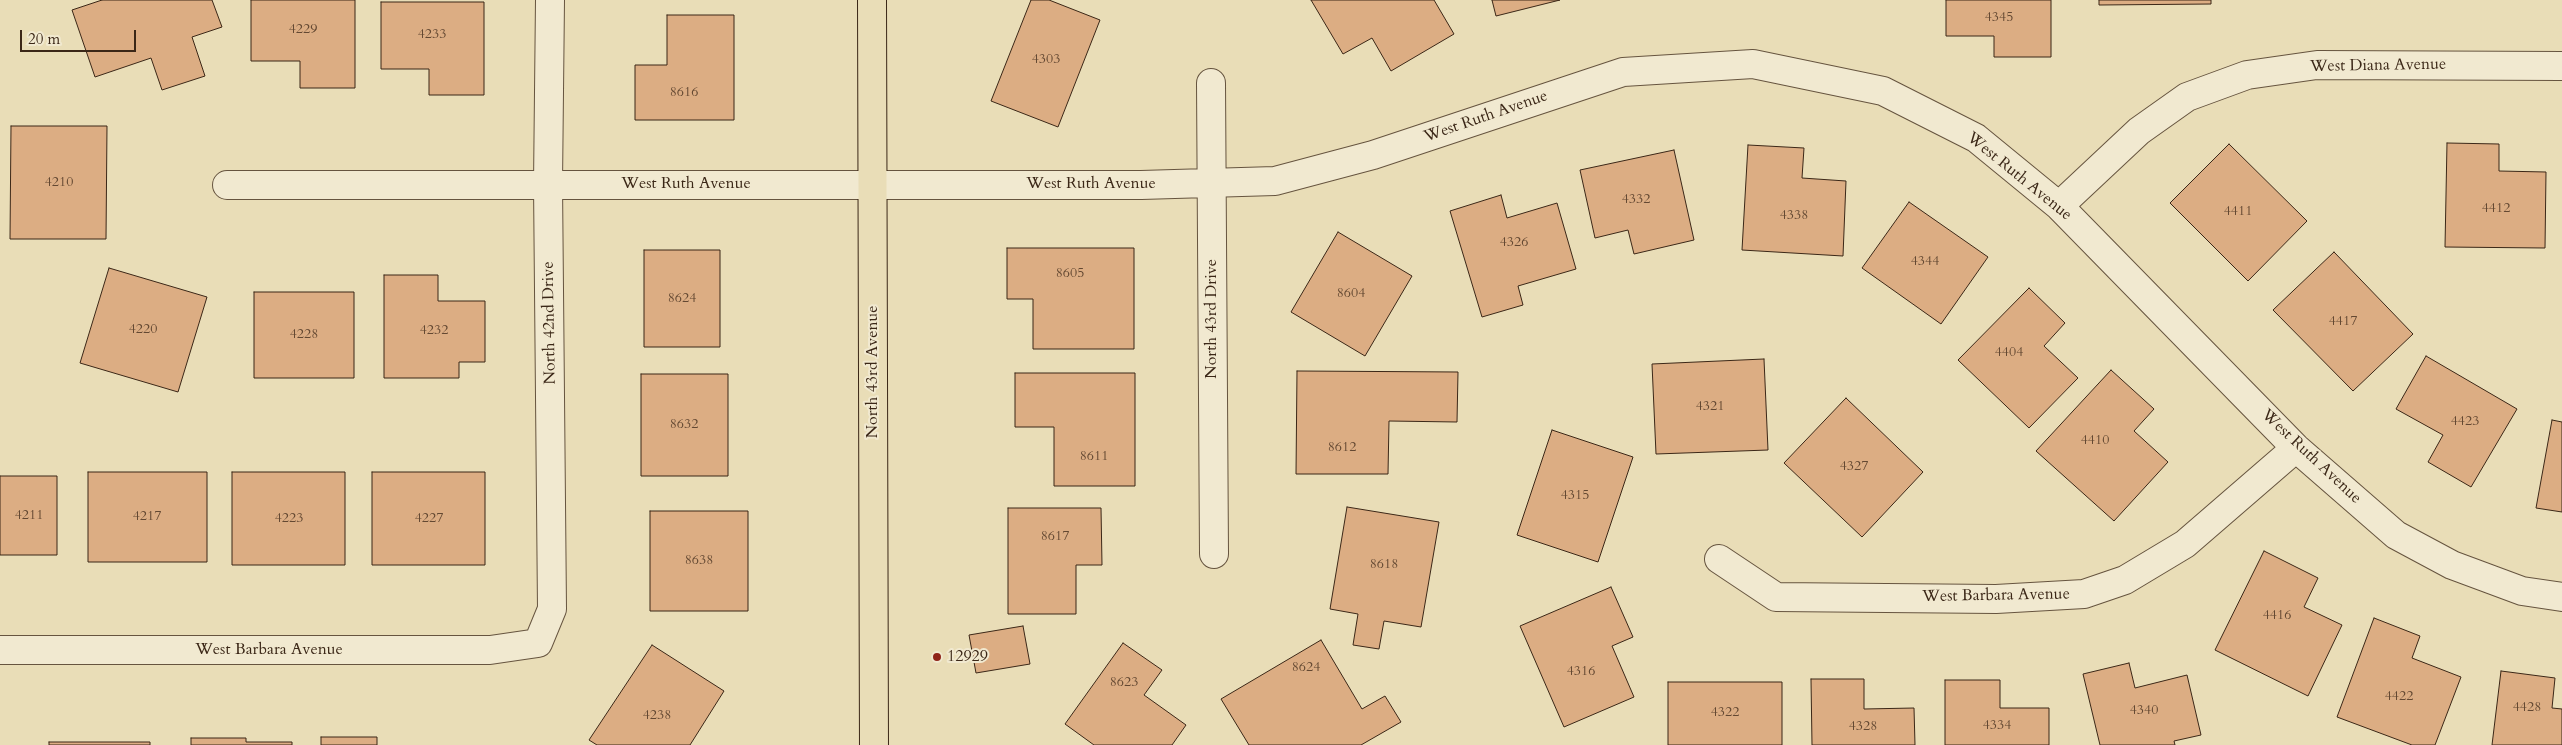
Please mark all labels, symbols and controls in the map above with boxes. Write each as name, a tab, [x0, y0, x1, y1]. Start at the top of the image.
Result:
house number: 4345	[1985, 10, 2013, 26]
scale bar	[22, 20, 139, 52]
house number: 4229	[289, 22, 317, 38]
house number: 4233	[418, 27, 446, 43]
text: 20 m	[28, 29, 60, 49]
house number: 4303	[1032, 52, 1060, 68]
street label: West Diana Avenue	[2310, 55, 2446, 77]
house number: 8616	[670, 85, 698, 101]
street label: West Ruth Avenue	[1422, 87, 1550, 147]
street label: West Ruth Avenue	[1963, 129, 2075, 225]
street label: West Ruth Avenue	[621, 174, 751, 194]
street label: West Ruth Avenue	[1026, 174, 1156, 194]
house number: 4210	[45, 175, 73, 191]
house number: 4332	[1622, 192, 1650, 208]
house number: 4412	[2482, 201, 2510, 217]
house number: 4411	[2224, 204, 2252, 220]
house number: 4338	[1780, 208, 1808, 224]
house number: 4326	[1500, 235, 1528, 251]
house number: 4344	[1911, 254, 1939, 270]
street label: North 43rd Drive	[1202, 259, 1222, 379]
street label: North 42nd Drive	[539, 261, 561, 385]
house number: 8605	[1056, 266, 1084, 282]
house number: 8604	[1337, 286, 1365, 302]
house number: 8624	[668, 291, 696, 307]
street label: North 43rd Avenue	[863, 305, 883, 439]
house number: 4417	[2329, 314, 2357, 330]
house number: 4220	[129, 322, 157, 338]
house number: 4232	[420, 323, 448, 339]
house number: 4228	[290, 327, 318, 343]
house number: 4404	[1995, 345, 2023, 361]
house number: 4321	[1696, 399, 1724, 415]
street label: West Ruth Avenue	[2257, 406, 2365, 508]
house number: 4423	[2451, 414, 2479, 430]
house number: 8632	[670, 417, 698, 433]
house number: 4410	[2081, 433, 2109, 449]
house number: 8612	[1328, 440, 1356, 456]
house number: 8611	[1080, 449, 1108, 465]
house number: 4327	[1840, 459, 1868, 475]
house number: 4315	[1561, 488, 1589, 504]
house number: 4211	[15, 508, 43, 524]
house number: 4217	[133, 509, 161, 525]
house number: 4223	[275, 511, 303, 527]
house number: 4227	[415, 511, 443, 527]
house number: 8617	[1041, 529, 1069, 545]
house number: 8638	[685, 553, 713, 569]
house number: 8618	[1370, 557, 1398, 573]
street label: West Barbara Avenue	[1922, 585, 2070, 607]
house number: 4416	[2263, 608, 2291, 624]
street label: West Barbara Avenue	[195, 640, 343, 660]
place label: 12929	[947, 647, 988, 667]
marker: 12929	[931, 651, 943, 663]
house number: 8624	[1292, 660, 1320, 676]
house number: 4316	[1567, 664, 1595, 680]
house number: 8623	[1110, 675, 1138, 691]
house number: 4422	[2385, 689, 2413, 705]
house number: 4428	[2513, 700, 2541, 716]
house number: 4340	[2130, 703, 2158, 719]
house number: 4322	[1711, 705, 1739, 721]
house number: 4238	[643, 708, 671, 724]
house number: 4334	[1983, 718, 2011, 734]
house number: 4328	[1849, 719, 1877, 735]

